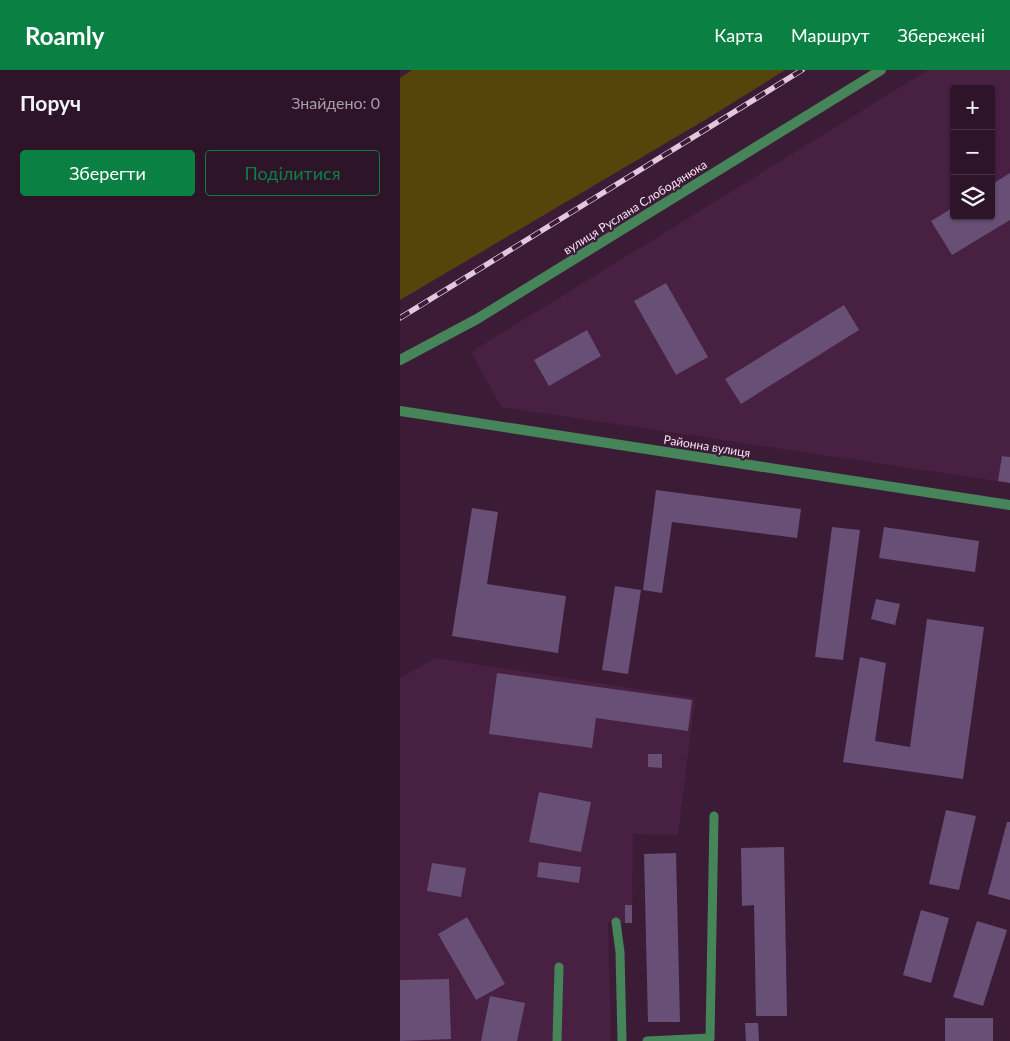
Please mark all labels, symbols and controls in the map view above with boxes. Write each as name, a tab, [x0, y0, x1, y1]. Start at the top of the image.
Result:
text: Roamly	[25, 21, 104, 50]
text: Карта	[714, 24, 763, 46]
text: Маршрут	[791, 24, 870, 46]
text: Збережені	[898, 24, 985, 46]
map controls	[950, 85, 995, 220]
button: +	[950, 85, 995, 130]
text: Поруч	[20, 90, 81, 115]
text: Знайдено: 0	[291, 93, 380, 112]
button: −	[950, 130, 995, 175]
button: Зберегти	[20, 150, 195, 196]
button: Поділитися	[205, 150, 380, 196]
street label: вулиця Руслана Слободянюка	[560, 157, 710, 257]
button: layers	[950, 175, 995, 220]
street label: Районна вулиця	[662, 432, 752, 460]

